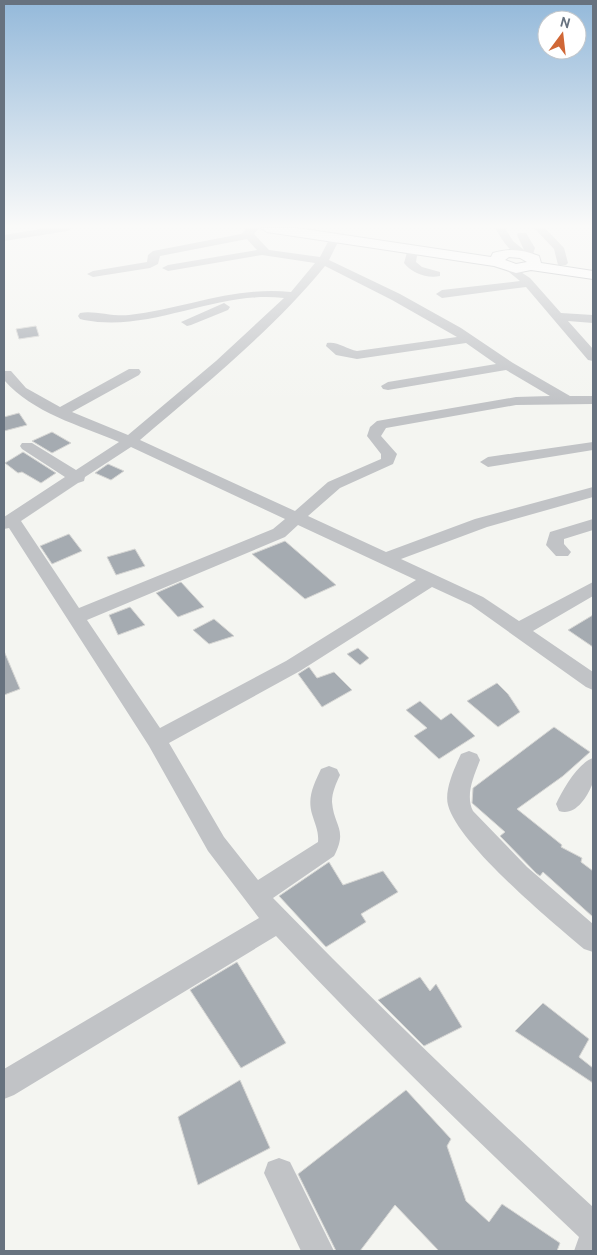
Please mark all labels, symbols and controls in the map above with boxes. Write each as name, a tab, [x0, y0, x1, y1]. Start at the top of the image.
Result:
north arrow	[537, 10, 587, 60]
text: N	[558, 12, 572, 32]

